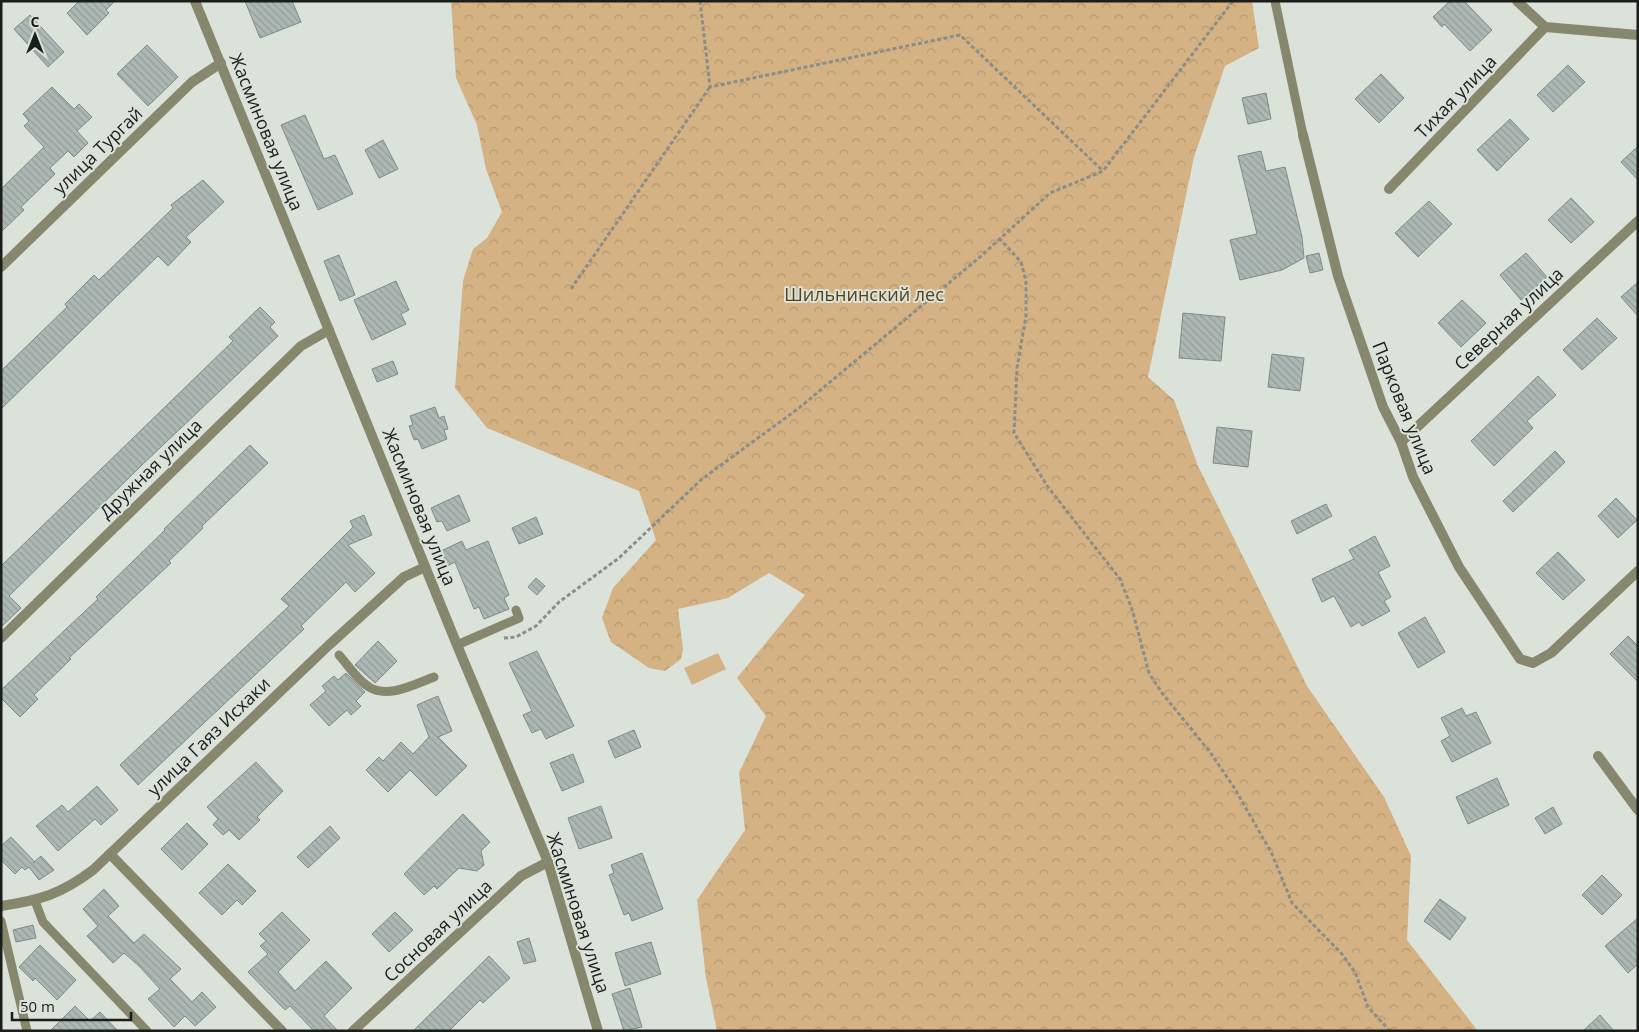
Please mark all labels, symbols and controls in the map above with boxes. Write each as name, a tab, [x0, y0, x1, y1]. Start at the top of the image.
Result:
north arrow	[10, 10, 60, 60]
text: С	[31, 12, 40, 31]
street label: Жасминовая улица	[224, 49, 309, 214]
street label: Тихая улица	[1409, 49, 1501, 143]
street label: улица Тургай	[47, 101, 147, 199]
street label: Северная улица	[1449, 261, 1568, 375]
park label: Шильнинский лес	[784, 282, 944, 306]
street label: Парковая улица	[1367, 338, 1443, 478]
street label: Дружная улица	[94, 413, 207, 523]
street label: Жасминовая улица	[377, 424, 462, 589]
street label: улица Гаяз Исхаки	[142, 671, 275, 801]
street label: Жасминовая улица	[542, 829, 616, 996]
street label: Сосновая улица	[378, 874, 497, 987]
scale bar	[12, 990, 131, 1022]
text: 50 m	[20, 996, 55, 1016]

